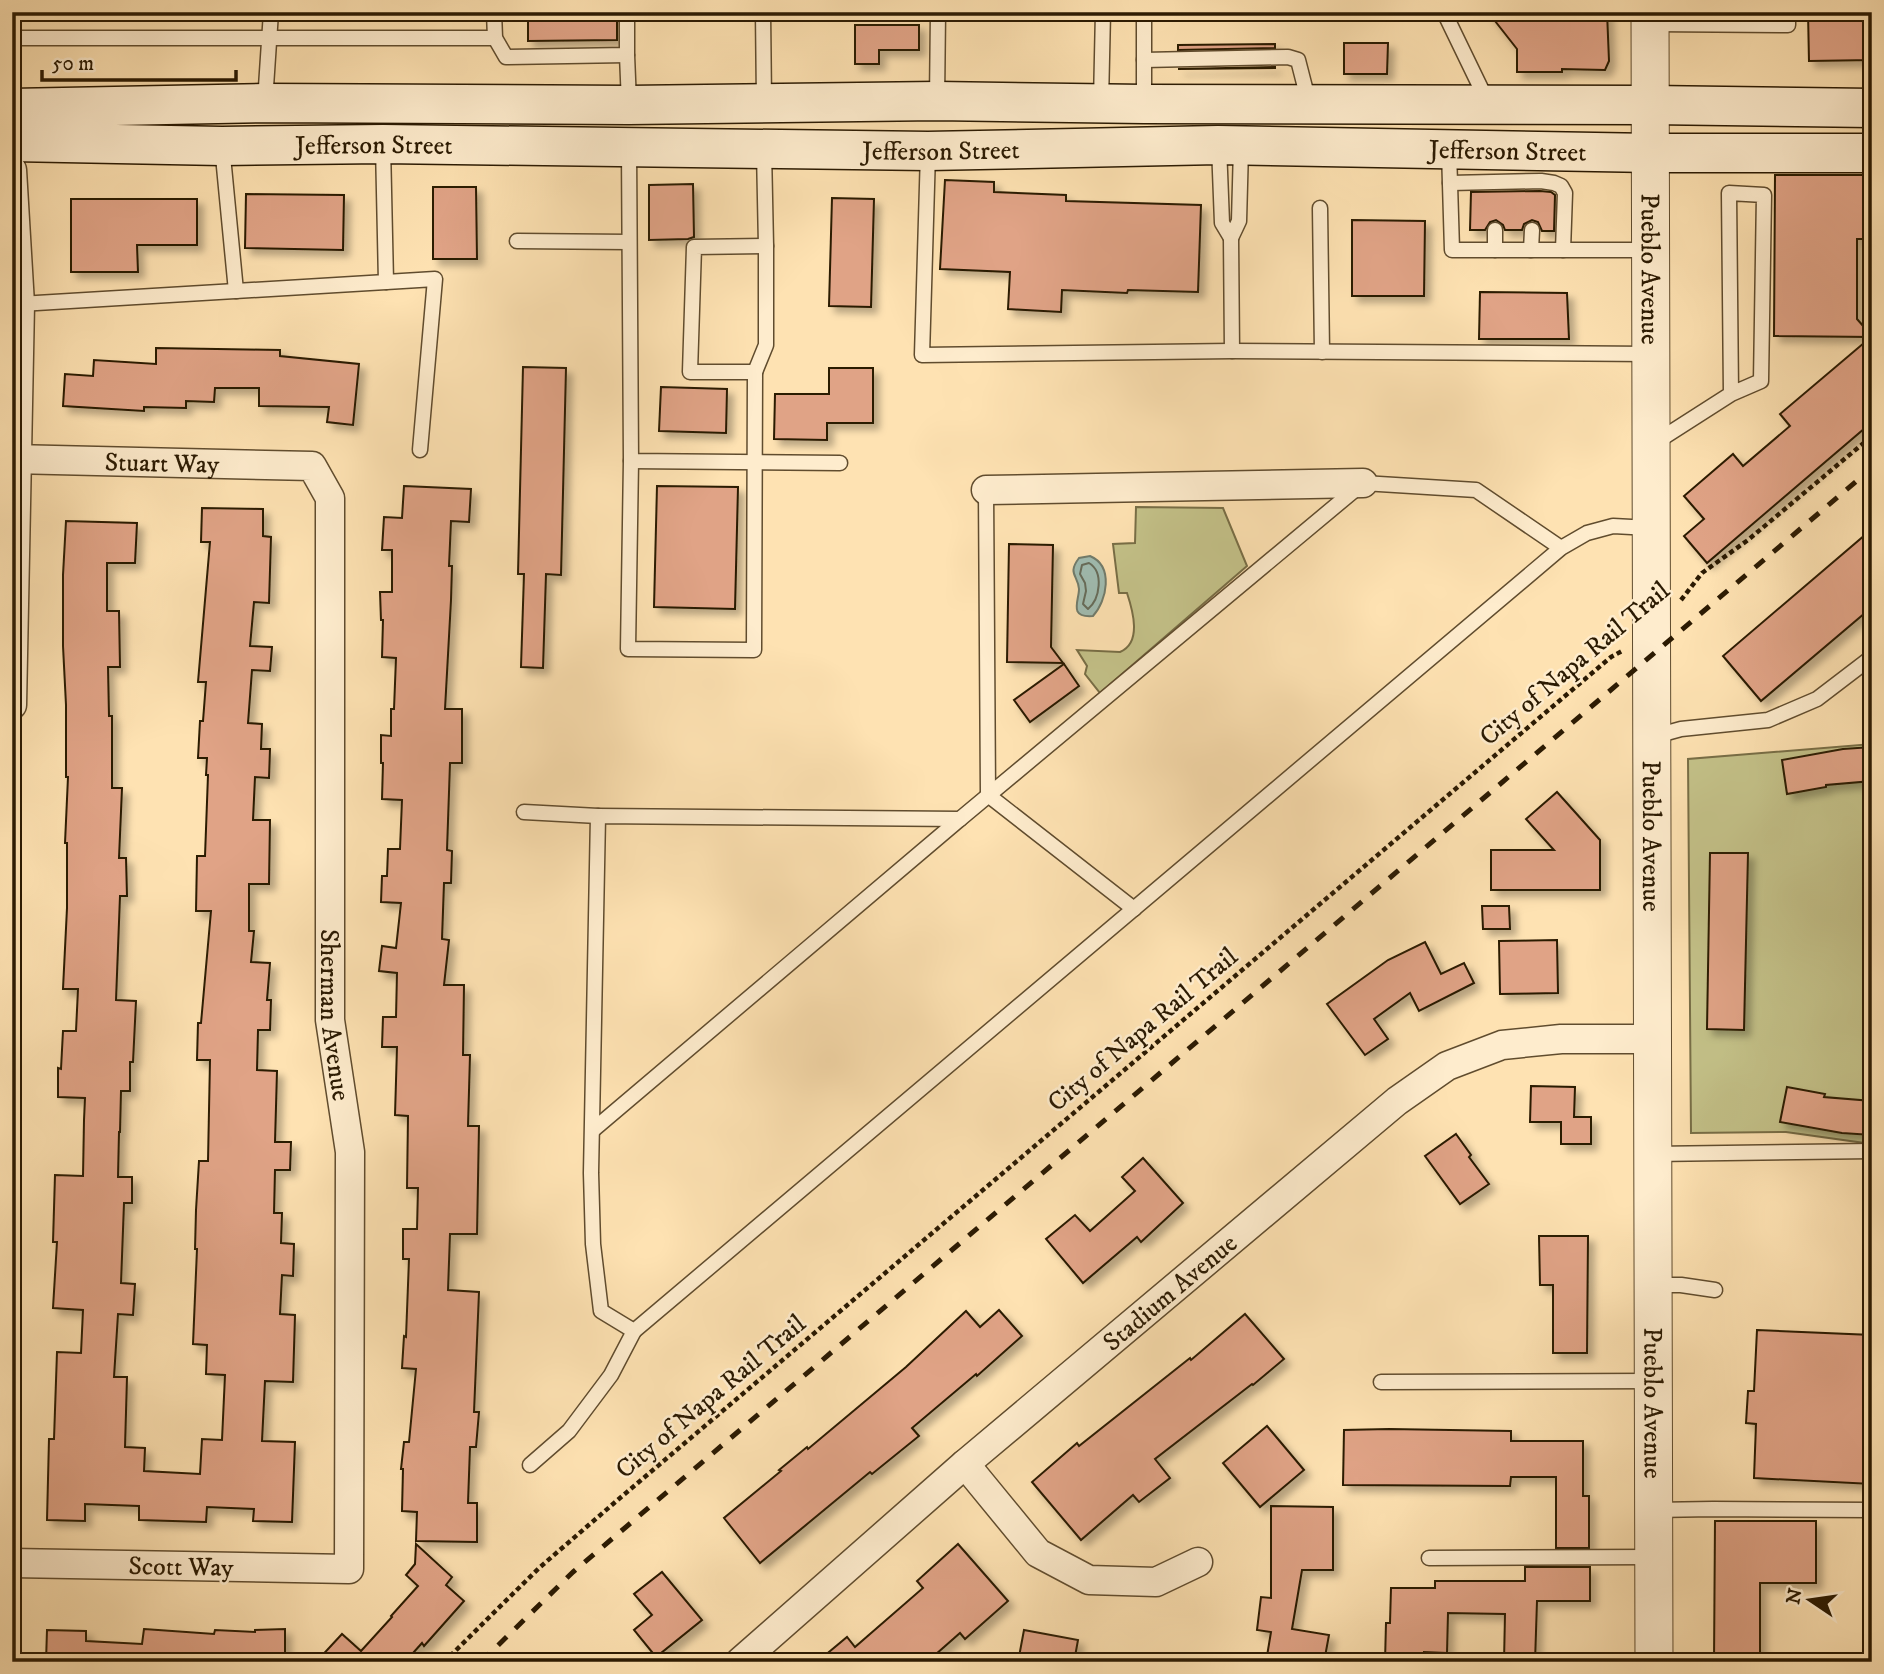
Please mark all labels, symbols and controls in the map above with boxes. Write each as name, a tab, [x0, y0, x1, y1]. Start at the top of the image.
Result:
scale bar	[42, 38, 236, 82]
text: 50 m	[52, 51, 94, 77]
street label: Jefferson Street	[293, 129, 453, 163]
street label: Jefferson Street	[860, 134, 1020, 169]
street label: Jefferson Street	[1427, 134, 1587, 170]
street label: Pueblo Avenue	[1632, 193, 1666, 345]
street label: Stuart Way	[104, 446, 220, 482]
street label: City of Napa Rail Trail	[1473, 575, 1677, 753]
street label: Pueblo Avenue	[1634, 760, 1667, 912]
street label: Sherman Avenue	[312, 929, 357, 1103]
street label: City of Napa Rail Trail	[1041, 941, 1245, 1119]
street label: Stadium Avenue	[1097, 1227, 1245, 1359]
street label: City of Napa Rail Trail	[609, 1308, 813, 1486]
street label: Pueblo Avenue	[1635, 1327, 1669, 1479]
street label: Scott Way	[128, 1550, 235, 1585]
north arrow	[1776, 1566, 1846, 1636]
text: N	[1782, 1586, 1808, 1607]

